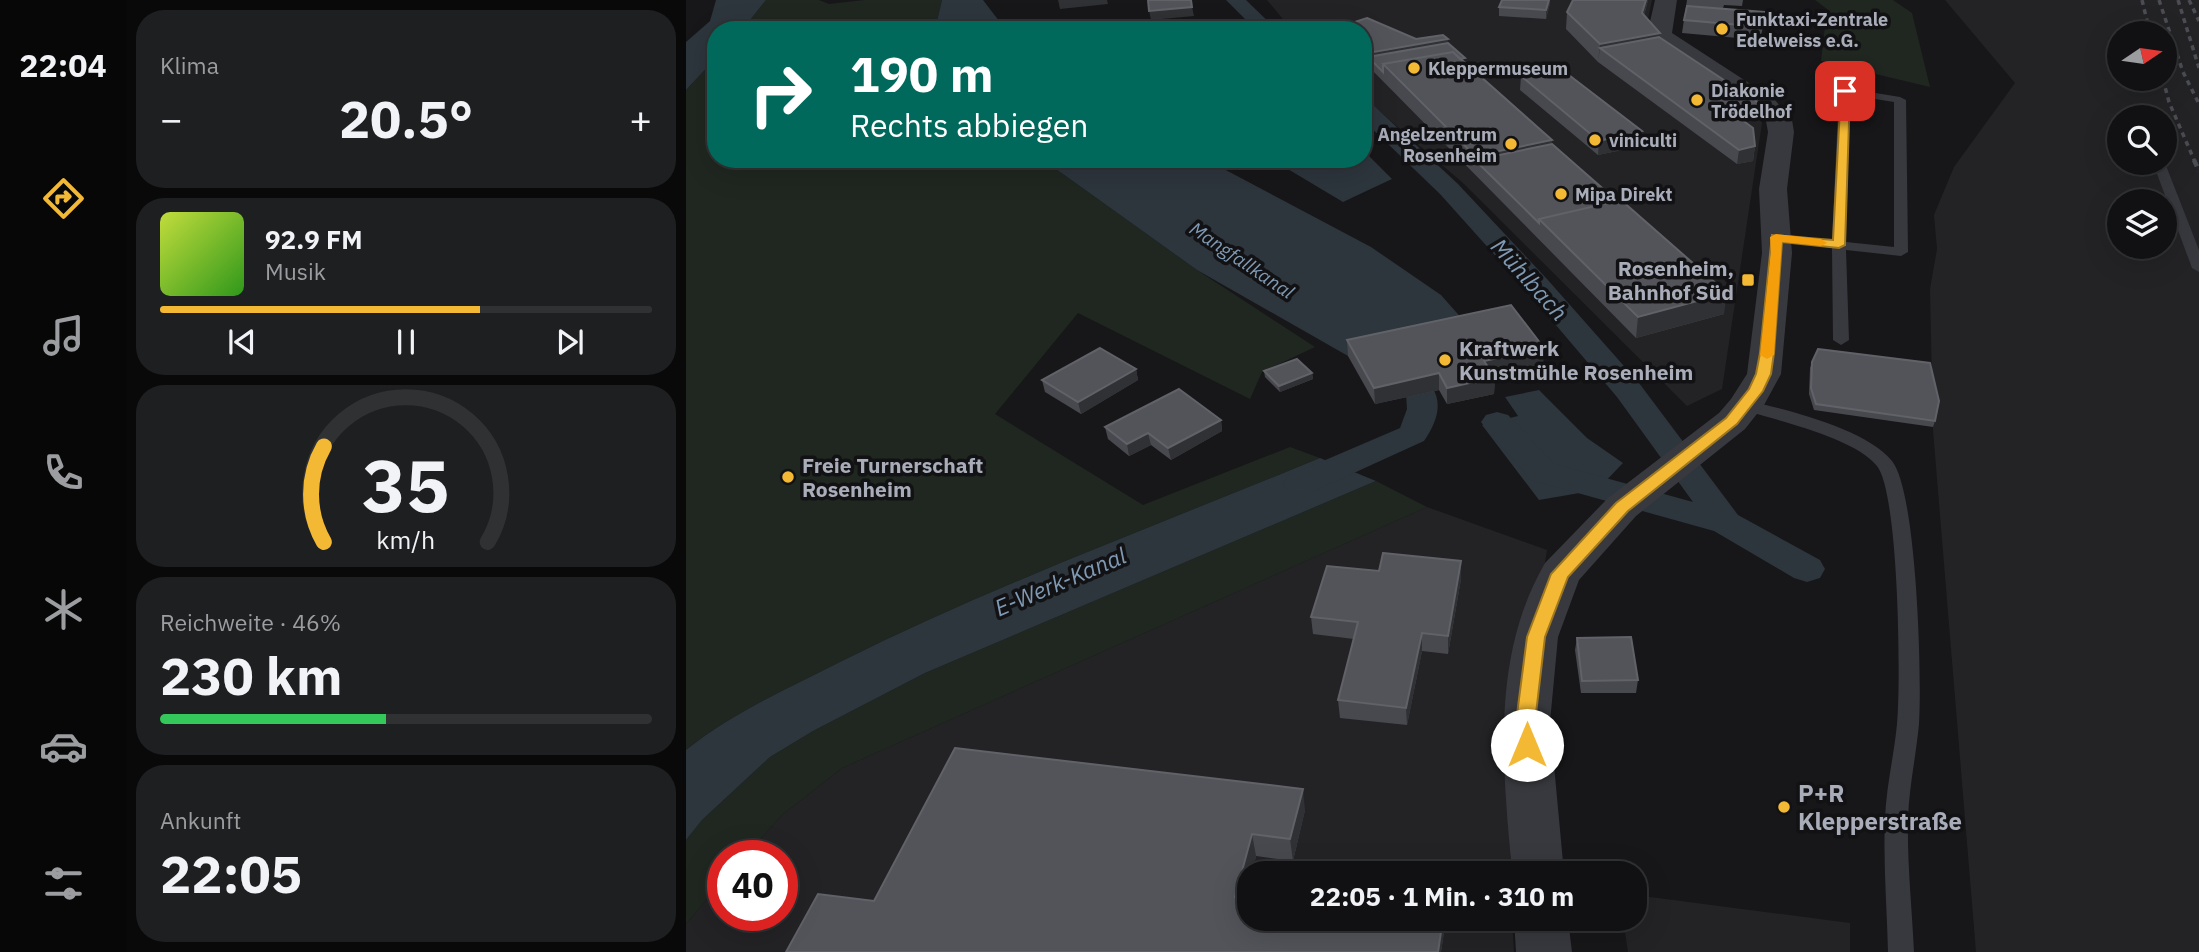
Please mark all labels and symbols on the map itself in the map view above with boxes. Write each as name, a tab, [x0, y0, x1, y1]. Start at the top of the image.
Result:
place label: Funktaxi-Zentrale Edelweiss e.G.	[1736, 8, 1888, 52]
marker: Funktaxi-Zentrale Edelweiss e.G.	[1714, 21, 1730, 37]
north arrow	[2107, 21, 2177, 91]
place label: Kleppermuseum	[1428, 57, 1568, 80]
marker: Kleppermuseum	[1406, 60, 1422, 76]
pin	[1815, 61, 1875, 121]
place label: Diakonie Trödelhof	[1711, 79, 1792, 123]
marker: Diakonie Trödelhof	[1689, 92, 1705, 108]
place label: Angelzentrum Rosenheim	[1377, 123, 1497, 167]
place label: viniculti	[1609, 129, 1677, 152]
marker: viniculti	[1587, 132, 1603, 148]
marker: Angelzentrum Rosenheim	[1503, 136, 1519, 152]
place label: Mipa Direkt	[1575, 183, 1673, 206]
marker: Mipa Direkt	[1553, 186, 1569, 202]
water label: Mangfallkanal	[1185, 216, 1299, 304]
water label: Mühlbach	[1485, 232, 1575, 326]
place label: Rosenheim, Bahnhof Süd	[1608, 254, 1734, 306]
marker: Rosenheim, Bahnhof Süd	[1740, 272, 1756, 288]
place label: Kraftwerk Kunstmühle Rosenheim	[1459, 334, 1693, 386]
marker: Kraftwerk Kunstmühle Rosenheim	[1437, 352, 1453, 368]
place label: Freie Turnerschaft Rosenheim	[802, 451, 983, 503]
marker: Freie Turnerschaft Rosenheim	[780, 469, 796, 485]
water label: E-Werk-Kanal	[990, 539, 1131, 622]
position arrow	[1490, 708, 1564, 782]
place label: P+R Klepperstraße	[1798, 777, 1962, 837]
marker: P+R Klepperstraße	[1776, 799, 1792, 815]
speed limit sign: 40	[707, 840, 798, 931]

